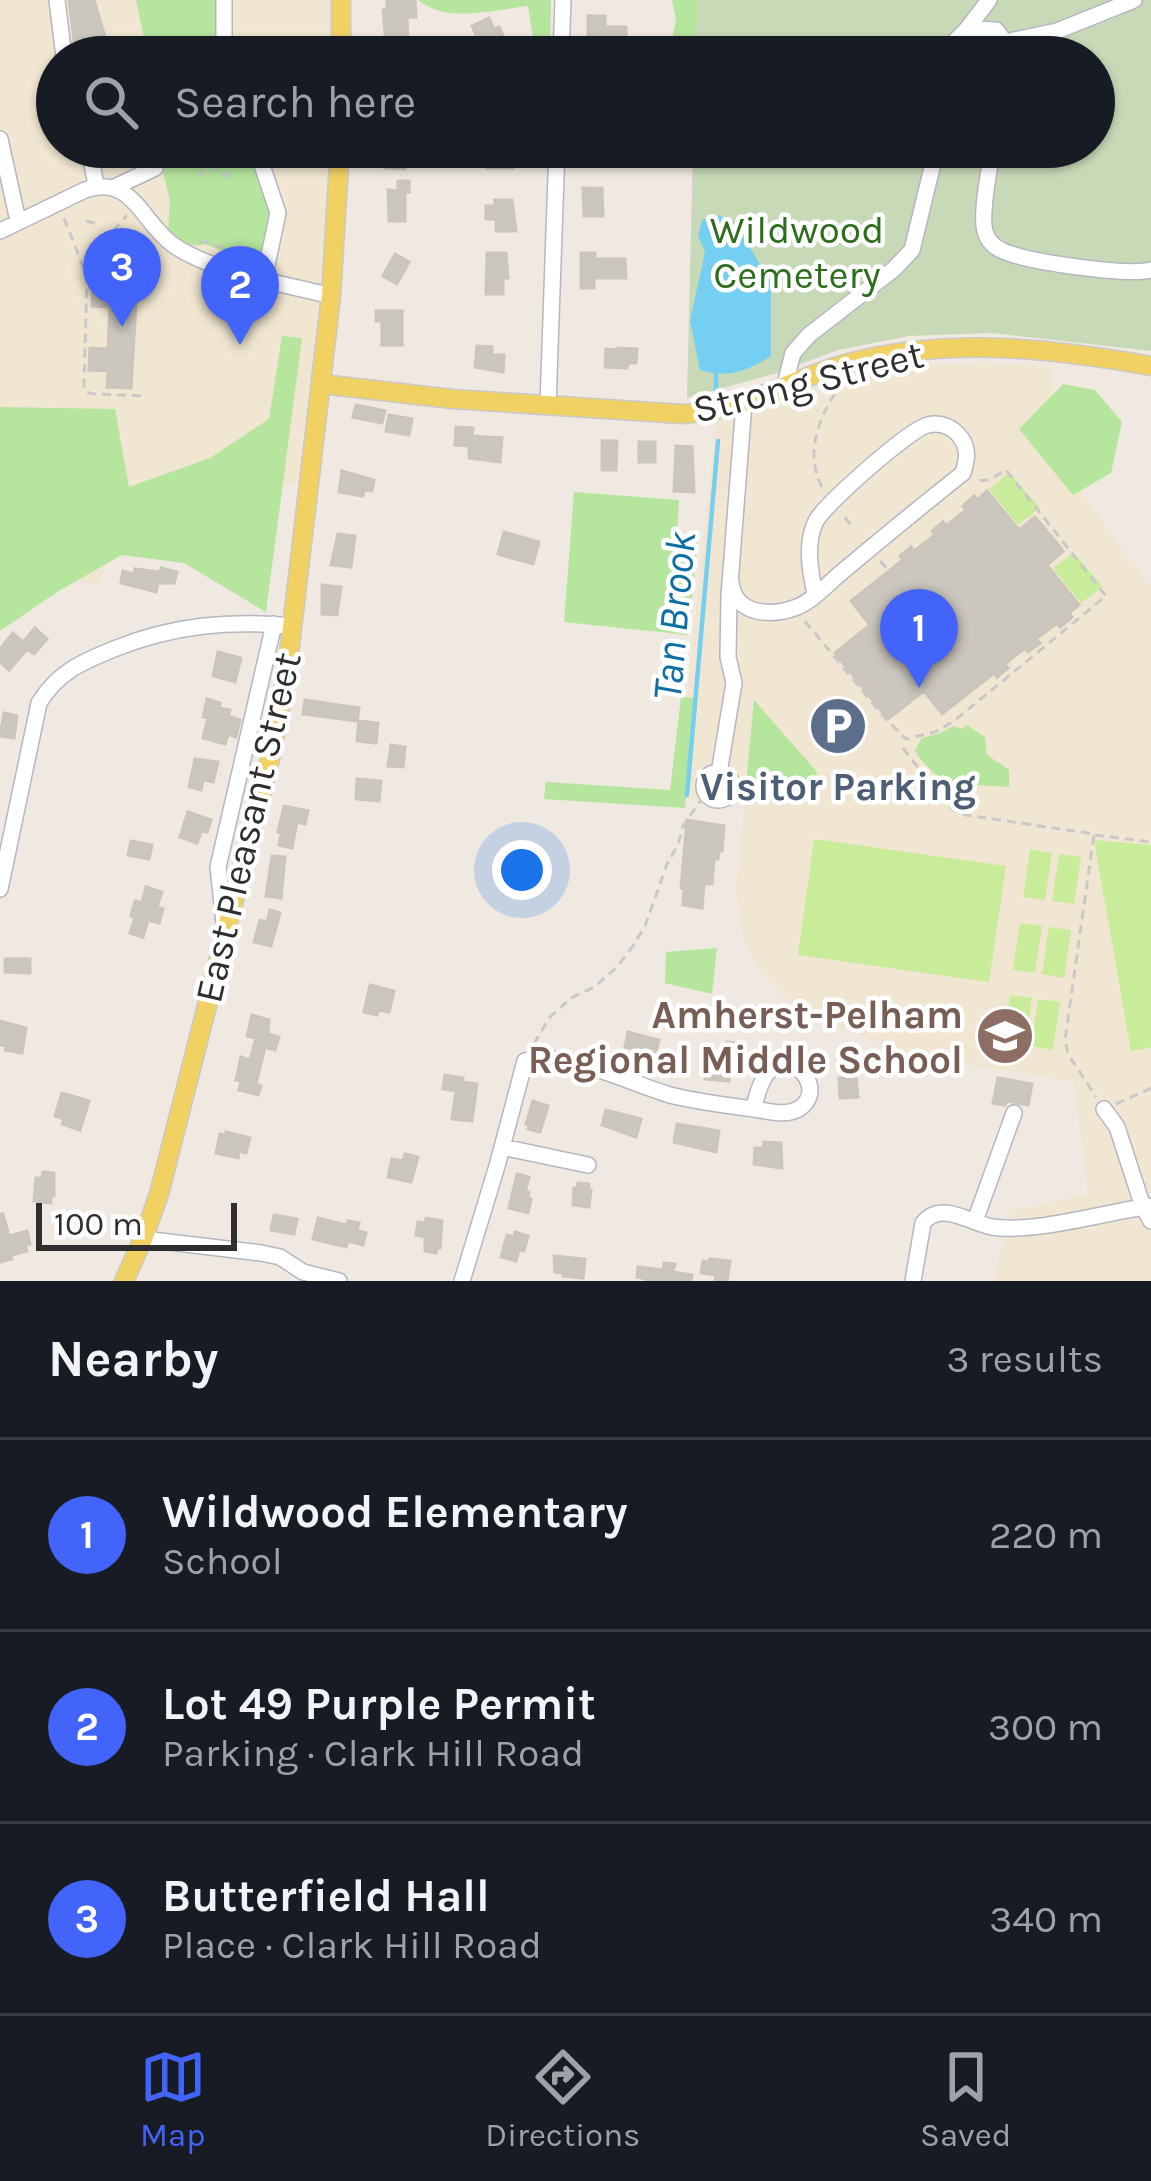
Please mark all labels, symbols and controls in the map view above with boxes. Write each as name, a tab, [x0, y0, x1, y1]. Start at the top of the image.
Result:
search box	[36, 36, 1115, 168]
icon: search	[78, 69, 144, 135]
text: Search here	[174, 76, 416, 128]
park label: Wildwood Cemetery	[710, 207, 884, 298]
pin: 3	[83, 228, 161, 327]
pin: 2	[201, 246, 279, 345]
street label: Strong Street	[688, 331, 928, 433]
water label: Tan Brook	[642, 529, 706, 703]
pin: 1	[880, 589, 958, 688]
street label: East Pleasant Street	[185, 647, 311, 1007]
parking icon: Visitor Parking	[807, 695, 869, 757]
place label: Visitor Parking	[700, 764, 976, 810]
your location	[492, 840, 552, 900]
place label: Amherst-Pelham Regional Middle School	[528, 992, 963, 1083]
school or university icon: Amherst-Pelham Regional Middle School	[974, 1005, 1036, 1067]
scale bar	[36, 1197, 237, 1250]
text: 100 m	[54, 1205, 143, 1243]
text: Nearby	[48, 1329, 218, 1389]
text: 3 results	[946, 1336, 1103, 1382]
text: Wildwood Elementary	[162, 1486, 628, 1538]
text: 1	[80, 1512, 94, 1558]
text: 220 m	[989, 1512, 1103, 1558]
text: School	[162, 1538, 283, 1584]
text: Lot 49 Purple Permit	[162, 1678, 596, 1730]
text: 2	[75, 1704, 99, 1750]
text: 300 m	[988, 1704, 1103, 1750]
text: Parking · Clark Hill Road	[162, 1730, 584, 1776]
text: Butterfield Hall	[162, 1870, 490, 1922]
text: 3	[75, 1896, 99, 1942]
text: 340 m	[989, 1896, 1103, 1942]
text: Place · Clark Hill Road	[162, 1922, 542, 1968]
tab: Map	[140, 2044, 206, 2154]
tab: Directions	[485, 2044, 640, 2154]
tab: Saved	[920, 2044, 1011, 2154]

